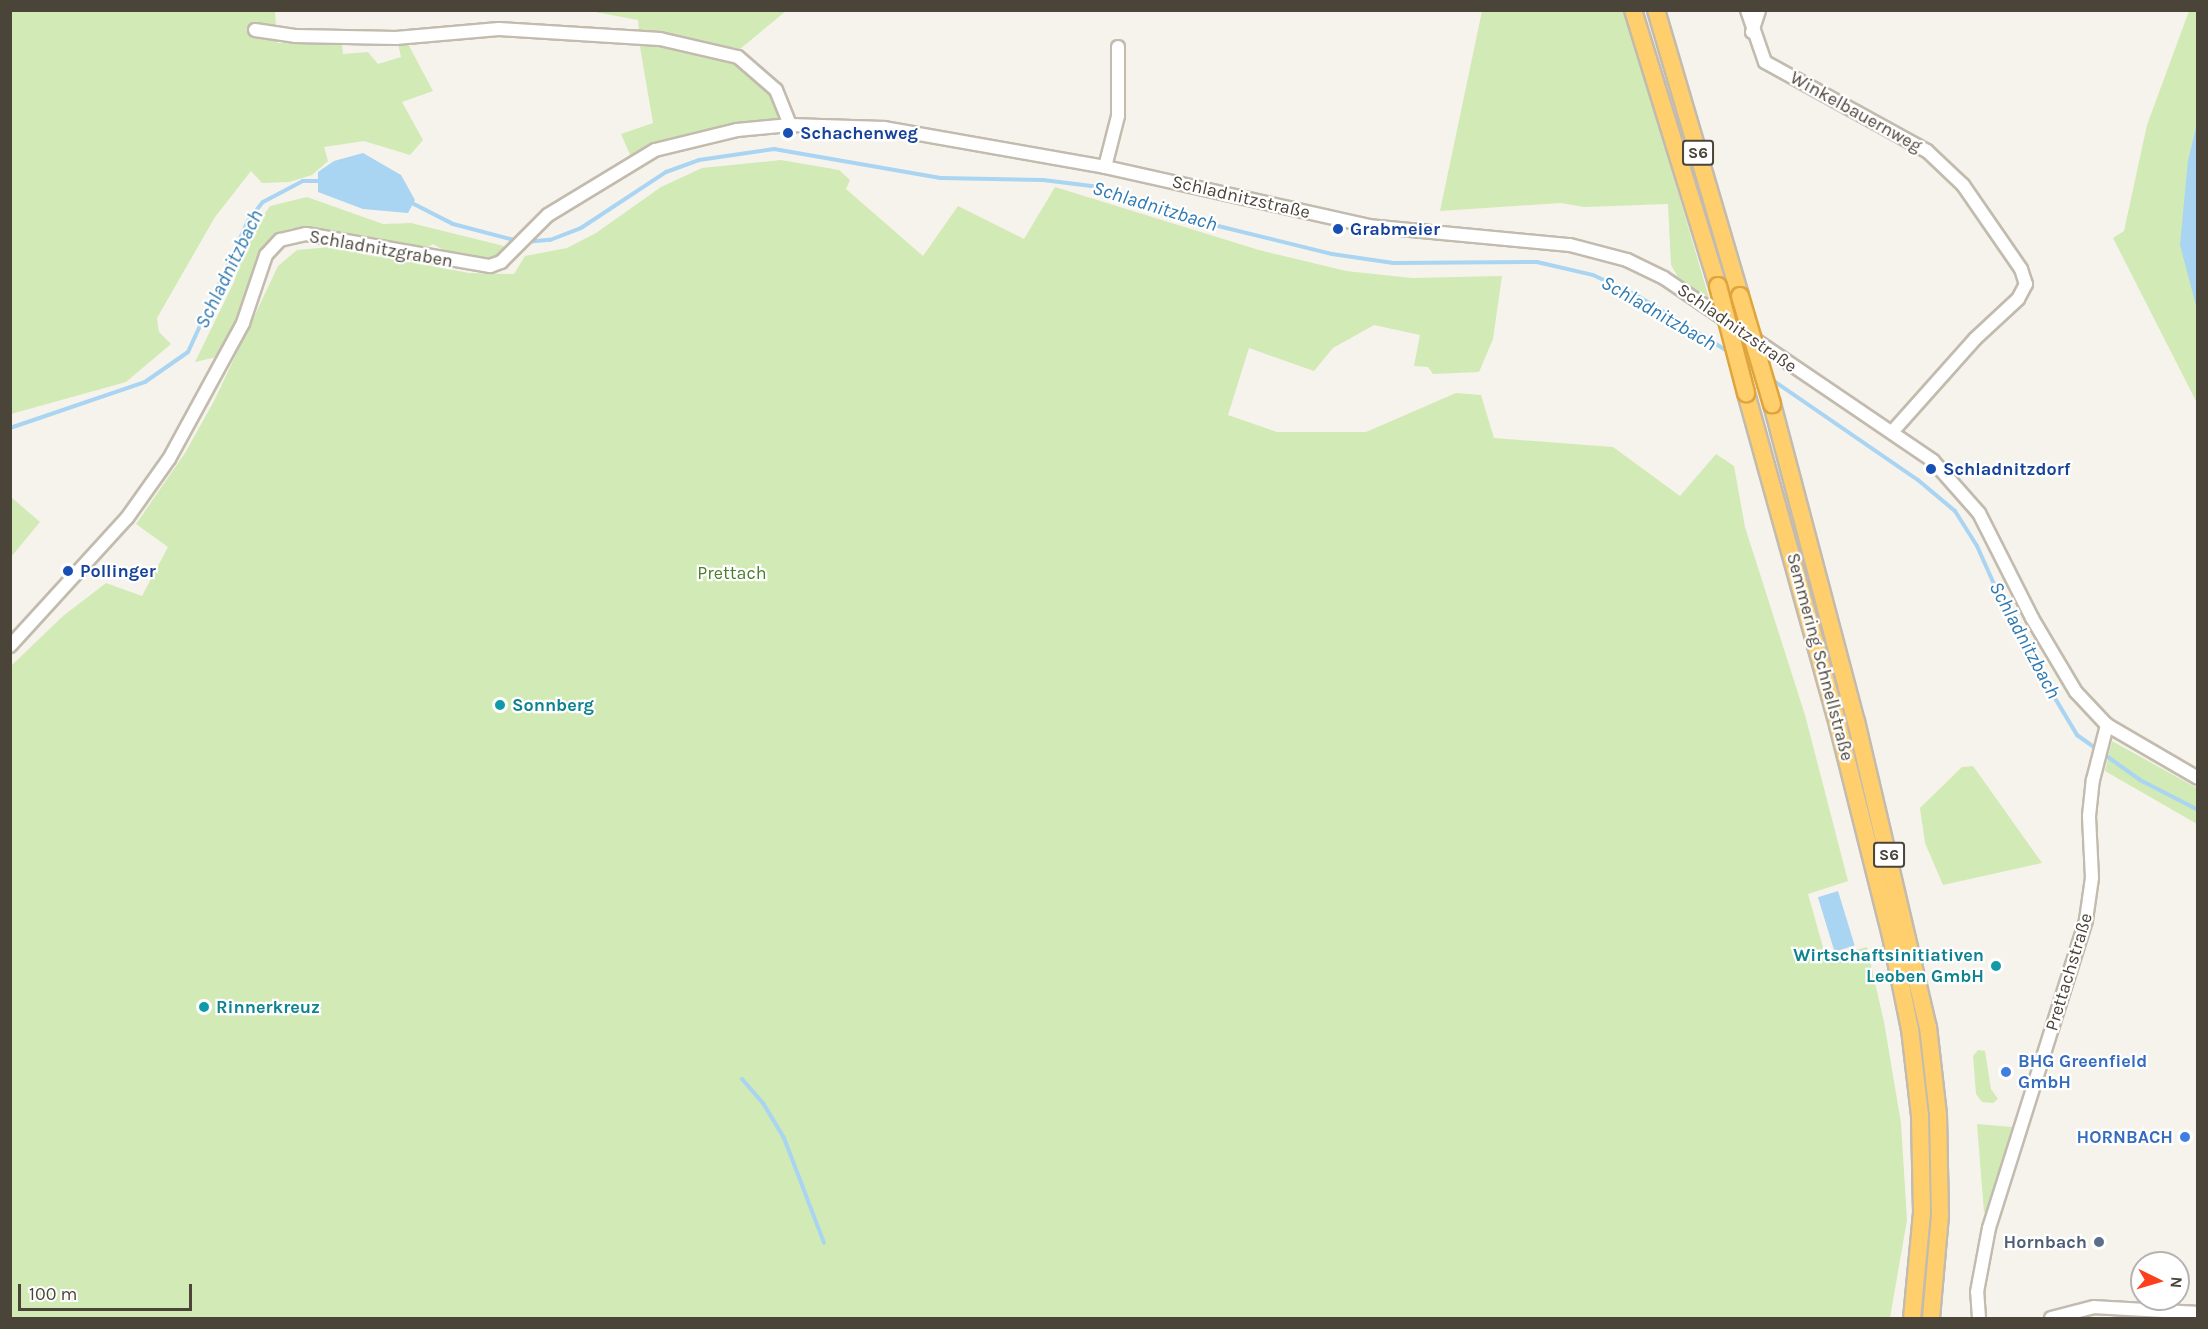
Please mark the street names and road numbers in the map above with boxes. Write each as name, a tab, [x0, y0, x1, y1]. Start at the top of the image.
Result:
street label: Winkelbauernweg	[1786, 67, 1926, 157]
road number: S6	[1682, 140, 1714, 166]
street label: Schladnitzstraße	[1170, 171, 1312, 223]
street label: Schladnitzgraben	[307, 226, 455, 272]
street label: Schladnitzstraße	[1673, 279, 1801, 377]
street label: Semmering Schnellstraße	[1782, 551, 1858, 763]
road number: S6	[1872, 842, 1906, 868]
street label: Prettachstraße	[2041, 910, 2097, 1034]

